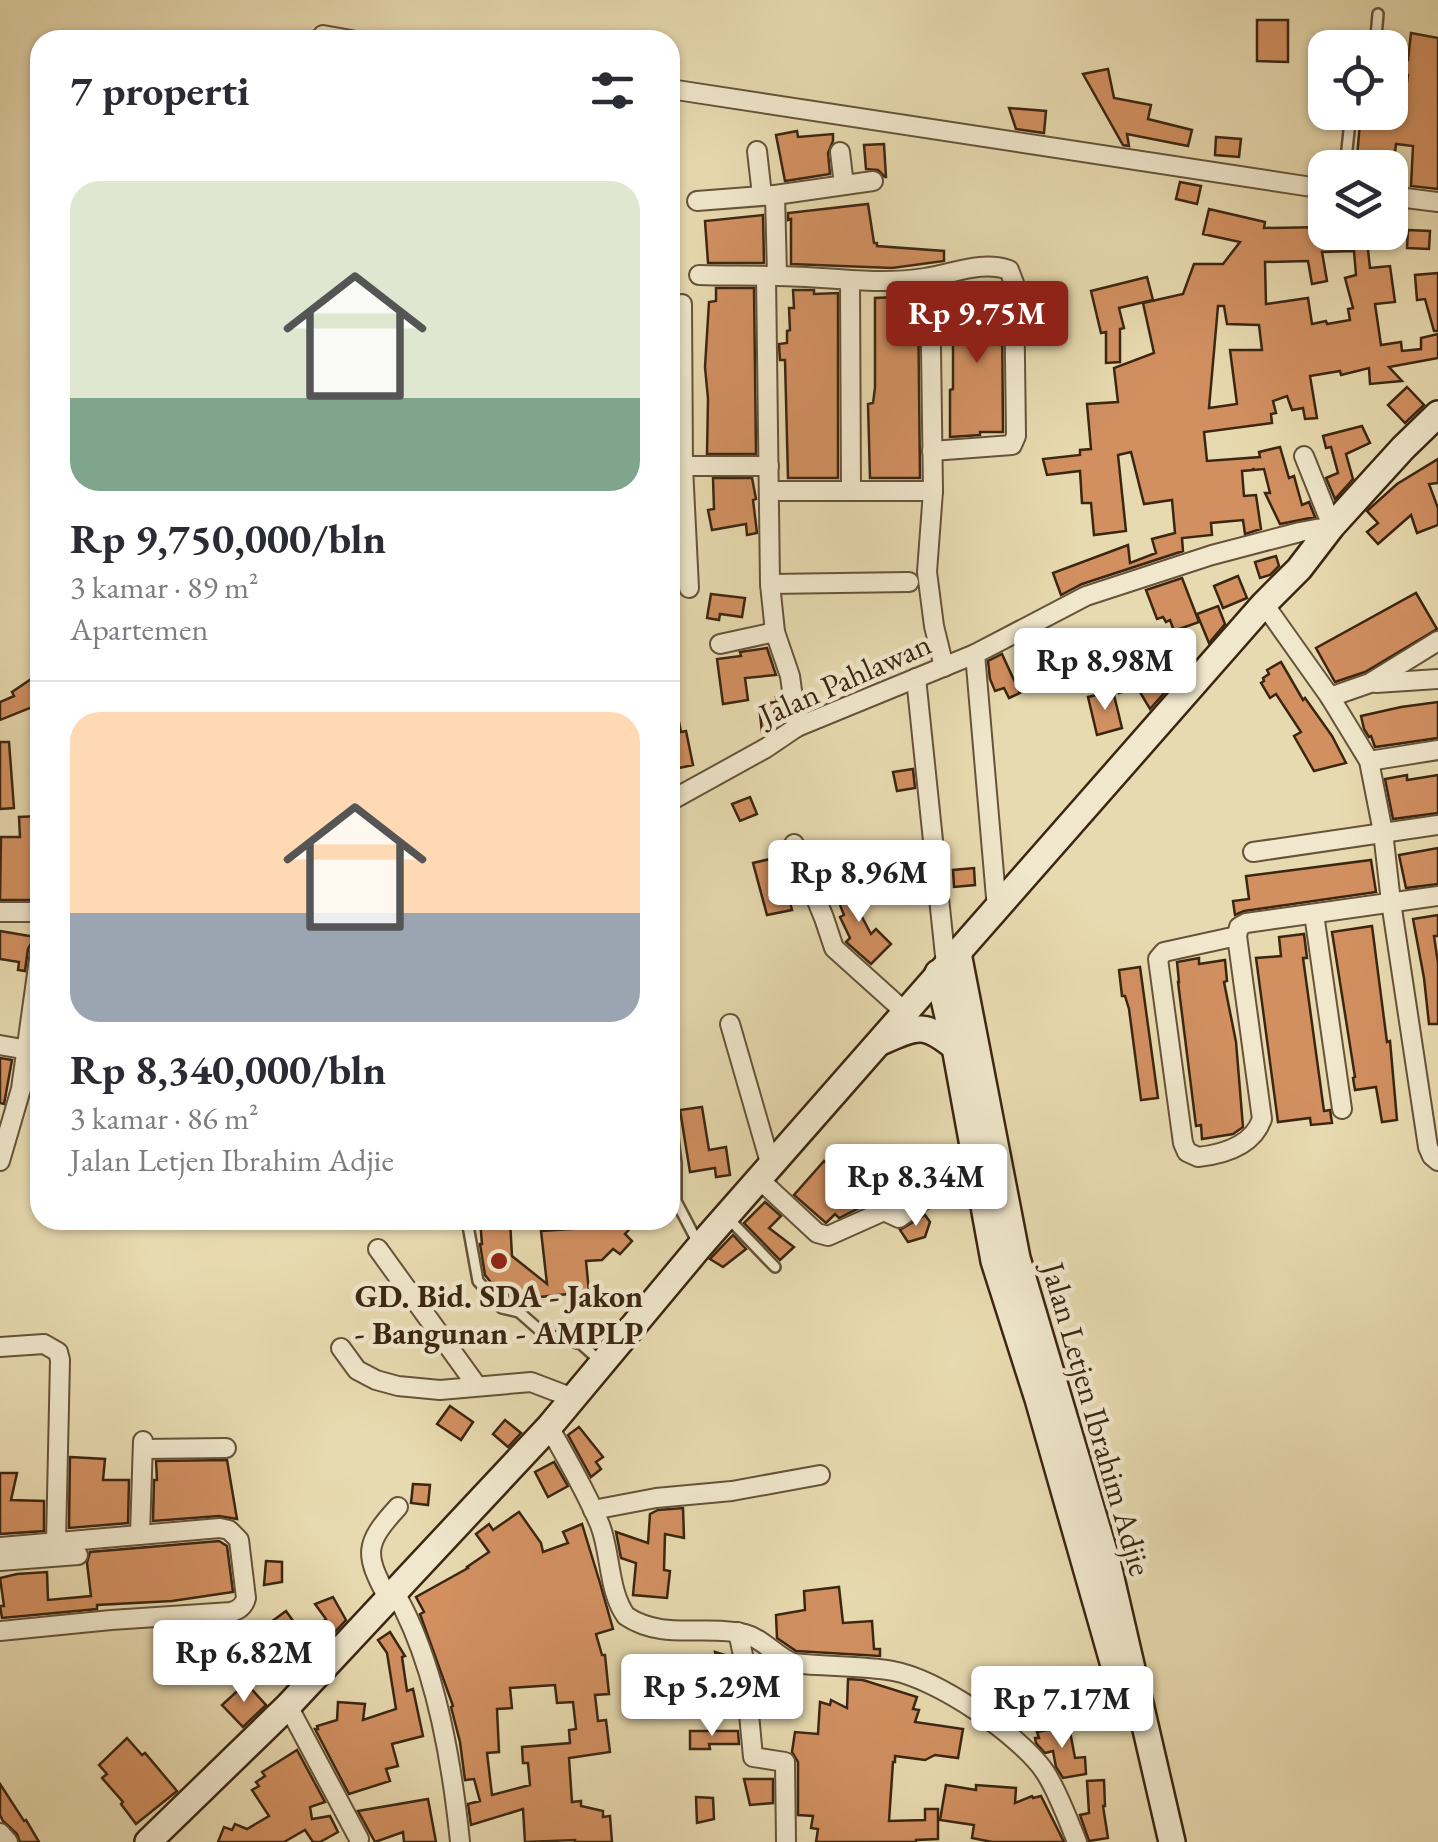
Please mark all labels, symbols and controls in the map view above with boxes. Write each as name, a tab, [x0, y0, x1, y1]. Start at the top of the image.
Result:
map controls	[1308, 30, 1408, 250]
button: locate	[1308, 30, 1408, 130]
text: 7 properti	[70, 63, 250, 118]
icon: filters	[585, 63, 640, 118]
button: layers	[1308, 150, 1408, 250]
icon: home	[265, 246, 445, 426]
pin: Rp 9.75M	[874, 281, 1080, 366]
text: Rp 9.75M	[908, 292, 1046, 334]
text: Rp 9,750,000/bln	[70, 511, 386, 566]
text: 3 kamar · 89 m²	[70, 566, 259, 608]
text: Apartemen	[70, 608, 208, 650]
street label: Jalan Pahlawan	[750, 622, 938, 737]
pin: Rp 8.98M	[1002, 628, 1208, 713]
text: Rp 8.98M	[1036, 639, 1174, 681]
icon: home	[265, 777, 445, 957]
pin: Rp 8.96M	[756, 840, 962, 925]
text: Rp 8.96M	[790, 851, 928, 893]
text: Rp 8,340,000/bln	[70, 1042, 386, 1097]
text: 3 kamar · 86 m²	[70, 1097, 259, 1139]
text: Jalan Letjen Ibrahim Adjie	[70, 1139, 394, 1181]
pin: Rp 8.34M	[813, 1144, 1019, 1229]
text: Rp 8.34M	[847, 1155, 985, 1197]
marker: GD. Bid. SDA - Jakon - Bangunan - AMPLP	[488, 1250, 510, 1272]
street label: Jalan Letjen Ibrahim Adjie	[1031, 1255, 1162, 1580]
place label: GD. Bid. SDA - Jakon - Bangunan - AMPLP	[355, 1275, 644, 1354]
pin: Rp 6.82M	[141, 1620, 347, 1705]
text: Rp 6.82M	[175, 1631, 313, 1673]
pin: Rp 5.29M	[609, 1654, 815, 1739]
text: Rp 5.29M	[643, 1665, 781, 1707]
pin: Rp 7.17M	[959, 1666, 1165, 1751]
text: Rp 7.17M	[993, 1677, 1131, 1719]

